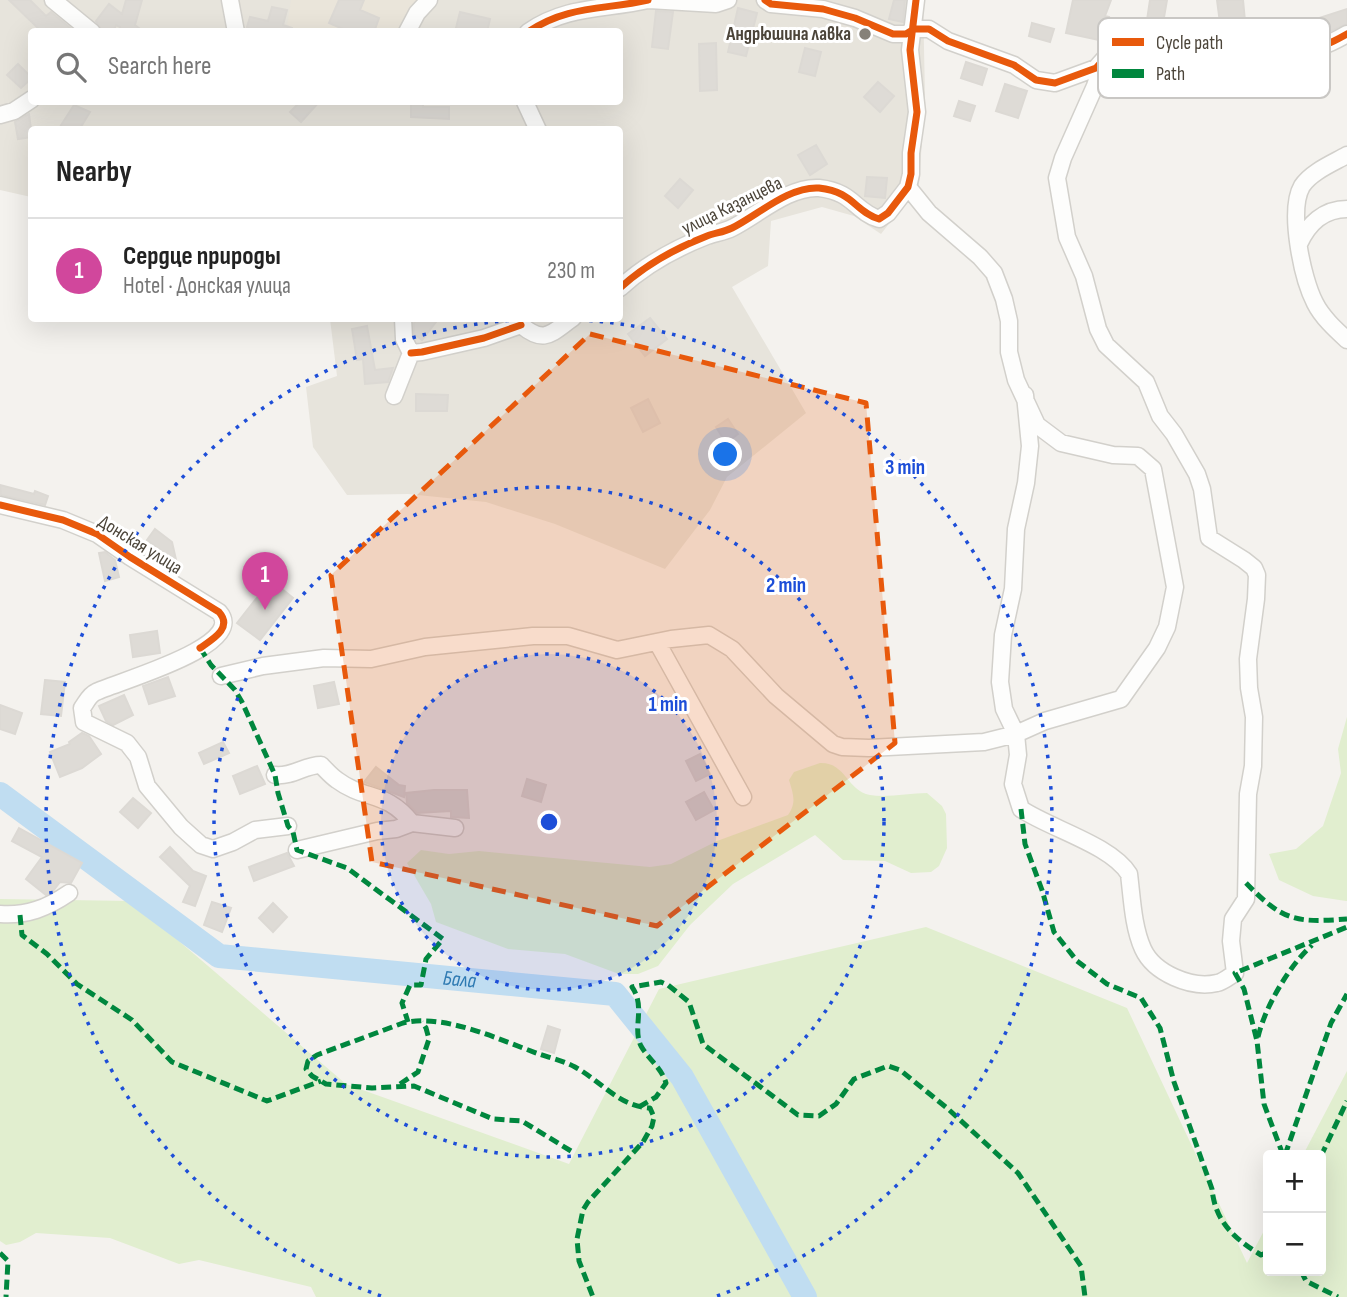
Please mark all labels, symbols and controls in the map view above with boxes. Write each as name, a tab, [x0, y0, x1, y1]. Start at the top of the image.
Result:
legend	[1098, 18, 1330, 98]
place label: Андрюшина лавка	[725, 23, 851, 46]
marker: Андрюшина лавка	[857, 26, 873, 42]
search box	[28, 28, 623, 105]
text: Cycle path	[1156, 32, 1223, 55]
icon: search	[52, 48, 90, 86]
text: Search here	[108, 51, 211, 82]
text: Path	[1156, 63, 1185, 86]
text: Nearby	[56, 154, 132, 190]
street label: улица Казанцева	[678, 172, 786, 240]
text: Сердце природы	[123, 241, 281, 272]
text: 1	[74, 257, 84, 285]
text: 230 m	[547, 257, 595, 285]
text: Hotel · Донская улица	[123, 272, 291, 300]
your location	[708, 437, 742, 471]
text: 3 min	[885, 455, 925, 480]
street label: Донская улица	[94, 510, 186, 580]
pin: 1	[242, 552, 288, 610]
text: 2 min	[766, 573, 806, 598]
text: 1 min	[648, 692, 688, 717]
centre of rings	[537, 810, 561, 834]
water label: Бала	[442, 965, 478, 993]
map controls	[1263, 1150, 1326, 1276]
button: +	[1263, 1150, 1326, 1213]
button: −	[1263, 1213, 1326, 1276]

